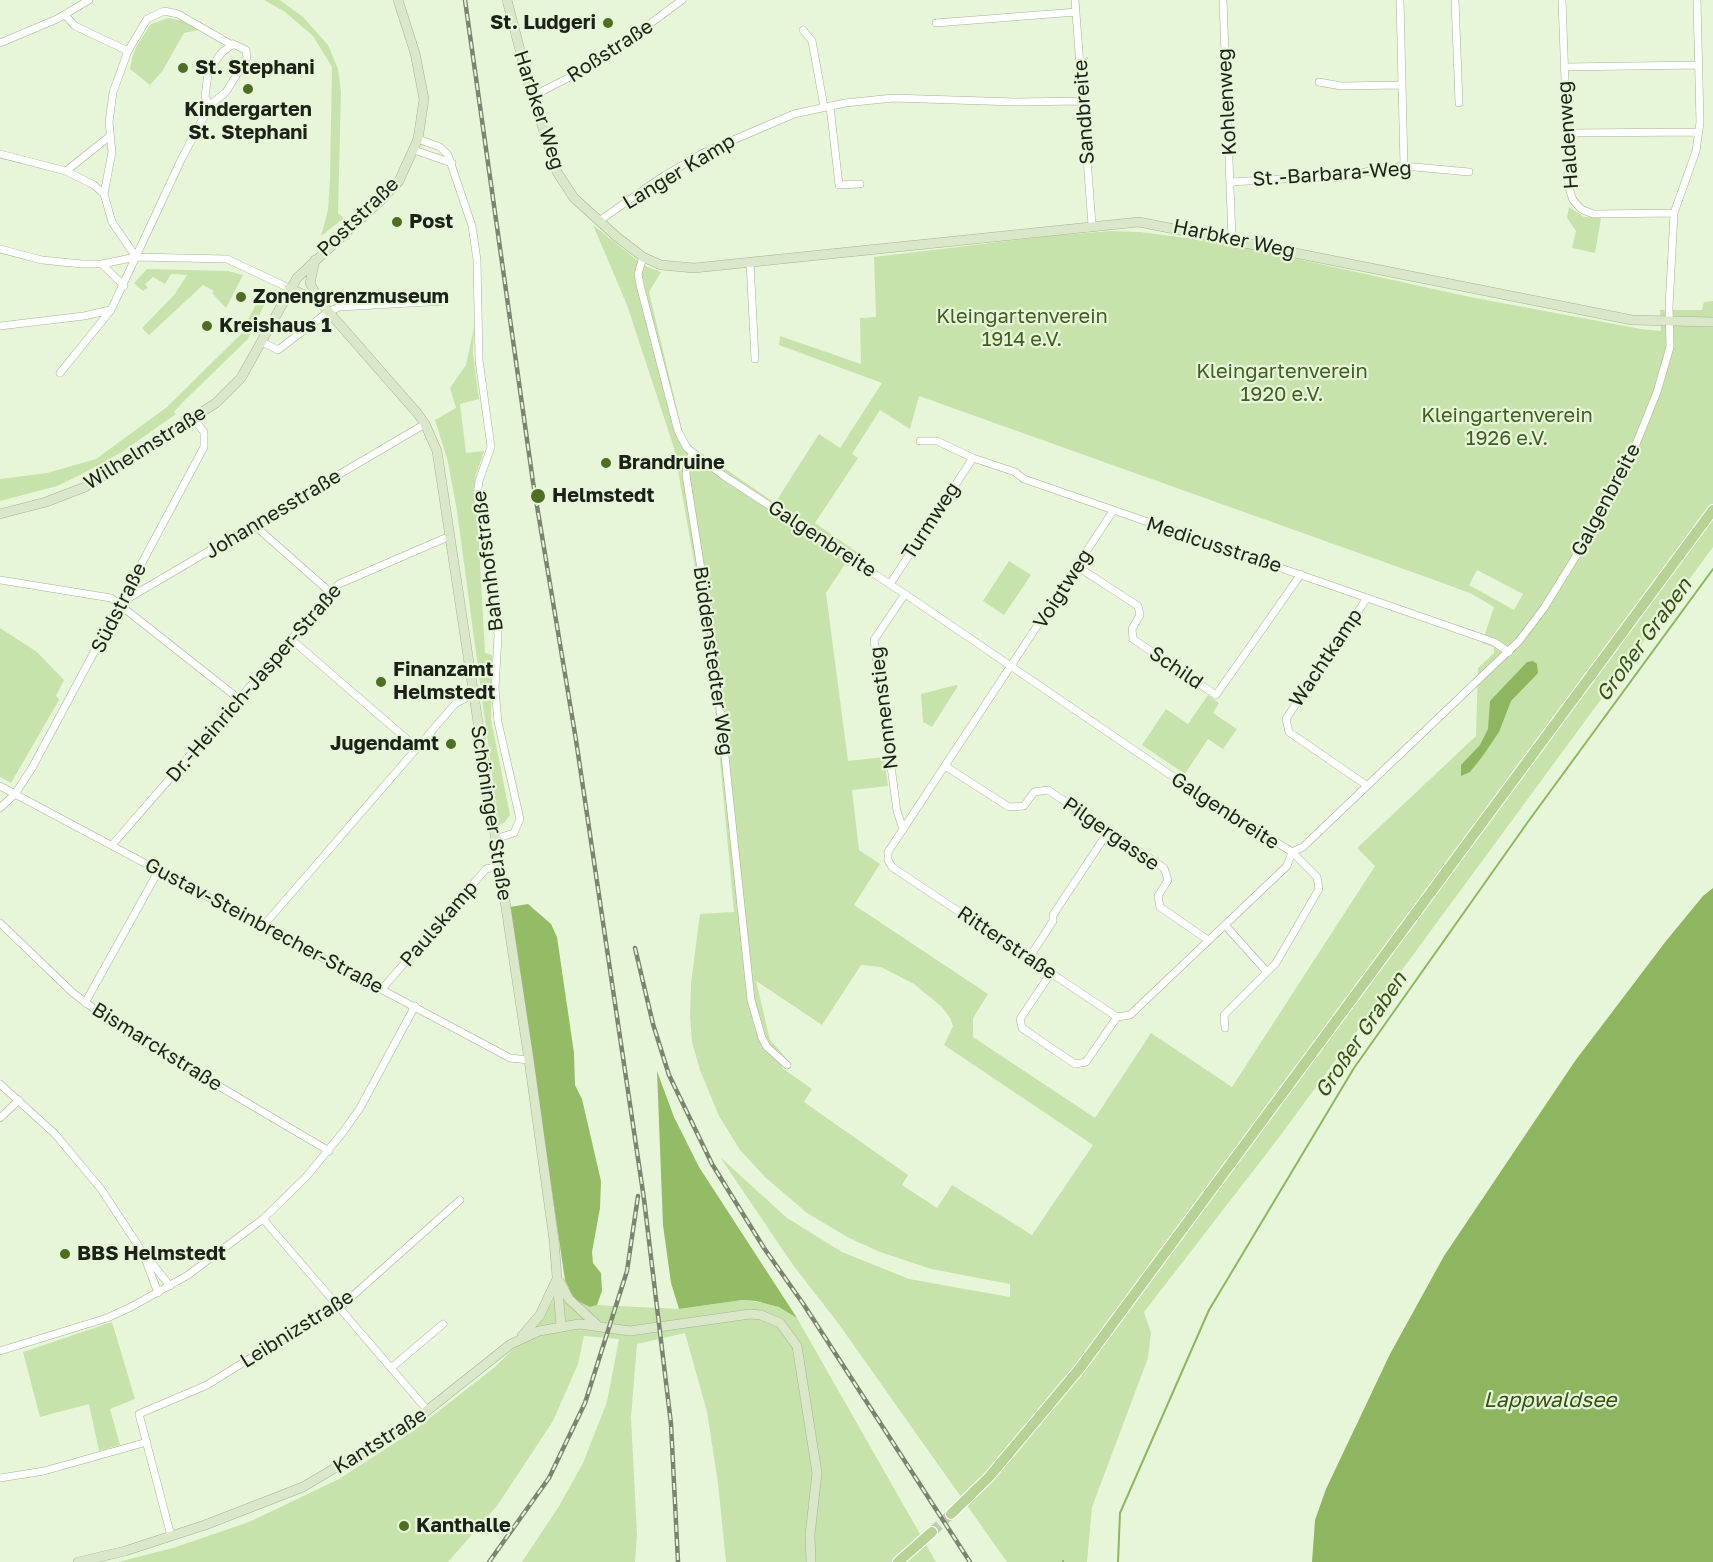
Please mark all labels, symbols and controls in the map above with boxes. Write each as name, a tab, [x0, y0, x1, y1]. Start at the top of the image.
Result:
place label: St. Ludgeri	[490, 11, 596, 35]
street label: Roßstraße	[562, 14, 658, 88]
marker: St. Ludgeri	[601, 16, 615, 30]
street label: Harbker Weg	[508, 47, 570, 173]
street label: Kohlenweg	[1212, 48, 1242, 156]
place label: St. Stephani	[195, 56, 315, 80]
street label: Sandbreite	[1068, 59, 1100, 165]
marker: St. Stephani	[176, 61, 190, 75]
street label: Haldenweg	[1552, 80, 1584, 190]
marker: Kindergarten St. Stephani	[241, 82, 255, 96]
place label: Kindergarten St. Stephani	[184, 98, 312, 145]
street label: Langer Kamp	[618, 129, 740, 215]
street label: St.-Barbara-Weg	[1252, 156, 1412, 192]
street label: Poststraße	[312, 172, 404, 262]
place label: Post	[409, 210, 453, 234]
street label: Harbker Weg	[1171, 214, 1297, 264]
marker: Post	[390, 215, 404, 229]
place label: Zonengrenzmuseum	[253, 285, 449, 309]
marker: Zonengrenzmuseum	[234, 290, 248, 304]
park label: Kleingartenverein 1914 e.V.	[936, 305, 1108, 352]
place label: Kreishaus 1	[219, 314, 332, 338]
marker: Kreishaus 1	[200, 319, 214, 333]
park label: Kleingartenverein 1920 e.V.	[1196, 360, 1368, 407]
street label: Wilhelmstraße	[79, 401, 211, 495]
park label: Kleingartenverein 1926 e.V.	[1421, 404, 1593, 451]
street label: Galgenbreite	[1566, 440, 1646, 560]
place label: Brandruine	[618, 451, 725, 475]
marker: Brandruine	[599, 456, 613, 470]
street label: Johannesstraße	[201, 464, 345, 564]
street label: Turmweg	[897, 478, 965, 564]
place label: Helmstedt	[552, 484, 654, 508]
marker: Helmstedt	[529, 487, 547, 505]
street label: Bahnhofstraße	[467, 489, 509, 633]
street label: Galgenbreite	[763, 495, 881, 583]
street label: Medicusstraße	[1143, 512, 1285, 578]
street label: Voigtweg	[1028, 545, 1098, 633]
street label: Südstraße	[86, 559, 152, 657]
street label: Büddenstedter Weg	[688, 565, 738, 757]
water label: Großer Graben	[1591, 574, 1697, 706]
street label: Dr.-Heinrich-Jasper-Straße	[161, 579, 347, 787]
street label: Wachtkamp	[1284, 604, 1368, 712]
street label: Schild	[1144, 641, 1208, 695]
street label: Nonnenstieg	[865, 645, 903, 771]
place label: Finanzamt Helmstedt	[393, 658, 495, 705]
marker: Finanzamt Helmstedt	[374, 675, 388, 689]
street label: Schöninger Straße	[465, 724, 517, 902]
place label: Jugendamt	[330, 732, 439, 756]
marker: Jugendamt	[444, 737, 458, 751]
street label: Galgenbreite	[1166, 767, 1284, 855]
street label: Pilgergasse	[1058, 792, 1164, 876]
street label: Gustav-Steinbrecher-Straße	[141, 853, 387, 999]
street label: Paulskamp	[395, 876, 483, 972]
street label: Ritterstraße	[953, 901, 1061, 985]
water label: Großer Graben	[1310, 967, 1412, 1103]
street label: Bismarckstraße	[88, 997, 226, 1097]
place label: BBS Helmstedt	[77, 1242, 226, 1266]
marker: BBS Helmstedt	[58, 1247, 72, 1261]
street label: Leibnizstraße	[236, 1285, 358, 1373]
water label: Lappwaldsee	[1483, 1387, 1617, 1413]
street label: Kantstraße	[329, 1403, 431, 1479]
place label: Kanthalle	[416, 1514, 511, 1538]
marker: Kanthalle	[397, 1519, 411, 1533]

